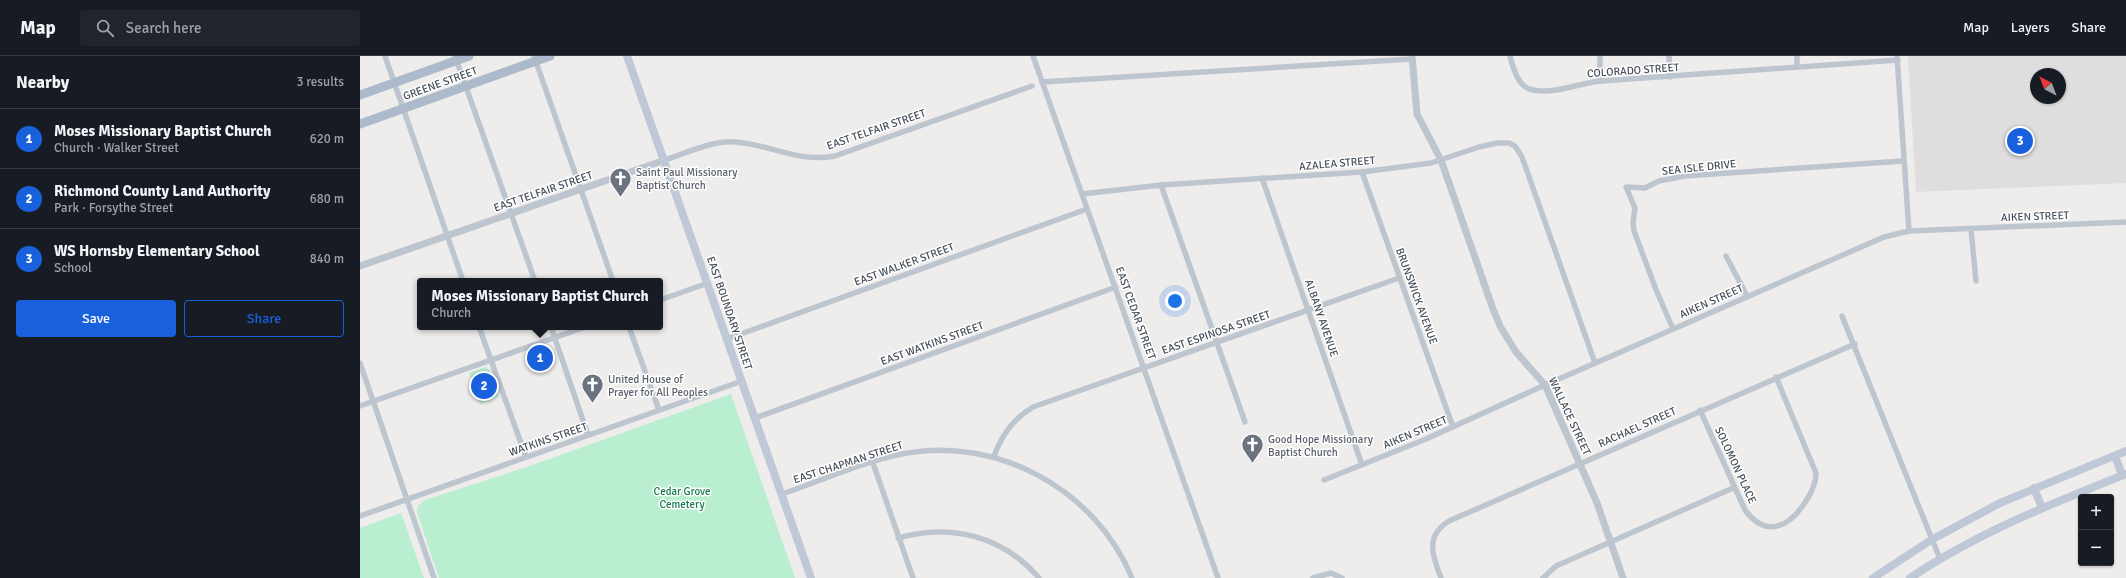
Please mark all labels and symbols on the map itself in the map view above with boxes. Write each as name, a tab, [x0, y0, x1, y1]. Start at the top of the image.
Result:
street label: COLORADO STREET	[1587, 61, 1680, 80]
street label: GREENE STREET	[401, 64, 480, 103]
north arrow	[2030, 68, 2066, 104]
street label: EAST TELFAIR STREET	[825, 106, 928, 152]
pin: 3	[2007, 126, 2033, 156]
street label: AZALEA STREET	[1298, 154, 1376, 173]
street label: SEA ISLE DRIVE	[1661, 157, 1737, 178]
church icon: Saint Paul Missionary Baptist Church	[607, 165, 633, 198]
place label: Saint Paul Missionary Baptist Church	[636, 166, 738, 192]
street label: EAST TELFAIR STREET	[492, 168, 595, 214]
street label: AIKEN STREET	[2001, 209, 2070, 224]
street label: EAST WALKER STREET	[852, 240, 957, 289]
street label: BRUNSWICK AVENUE	[1393, 246, 1440, 346]
street label: EAST BOUNDARY STREET	[704, 255, 755, 372]
street label: EAST CEDAR STREET	[1113, 265, 1159, 362]
street label: ALBANY AVENUE	[1302, 278, 1341, 359]
street label: AIKEN STREET	[1677, 281, 1746, 321]
your location	[1165, 291, 1185, 311]
street label: EAST ESPINOSA STREET	[1160, 308, 1273, 357]
street label: EAST WATKINS STREET	[879, 319, 986, 368]
pin: 1	[527, 343, 553, 373]
pin: 2	[471, 371, 497, 401]
church icon: United House of Prayer for All Peoples	[580, 372, 606, 405]
place label: United House of Prayer for All Peoples	[608, 373, 708, 399]
street label: WALLACE STREET	[1546, 375, 1594, 458]
street label: RACHAEL STREET	[1596, 404, 1679, 450]
street label: AIKEN STREET	[1381, 413, 1450, 452]
street label: WATKINS STREET	[507, 420, 590, 459]
street label: SOLOMON PLACE	[1712, 425, 1759, 506]
church icon: Good Hope Missionary Baptist Church	[1239, 432, 1265, 465]
place label: Good Hope Missionary Baptist Church	[1268, 433, 1374, 459]
street label: EAST CHAPMAN STREET	[792, 438, 905, 486]
park label: Cedar Grove Cemetery	[654, 485, 710, 511]

